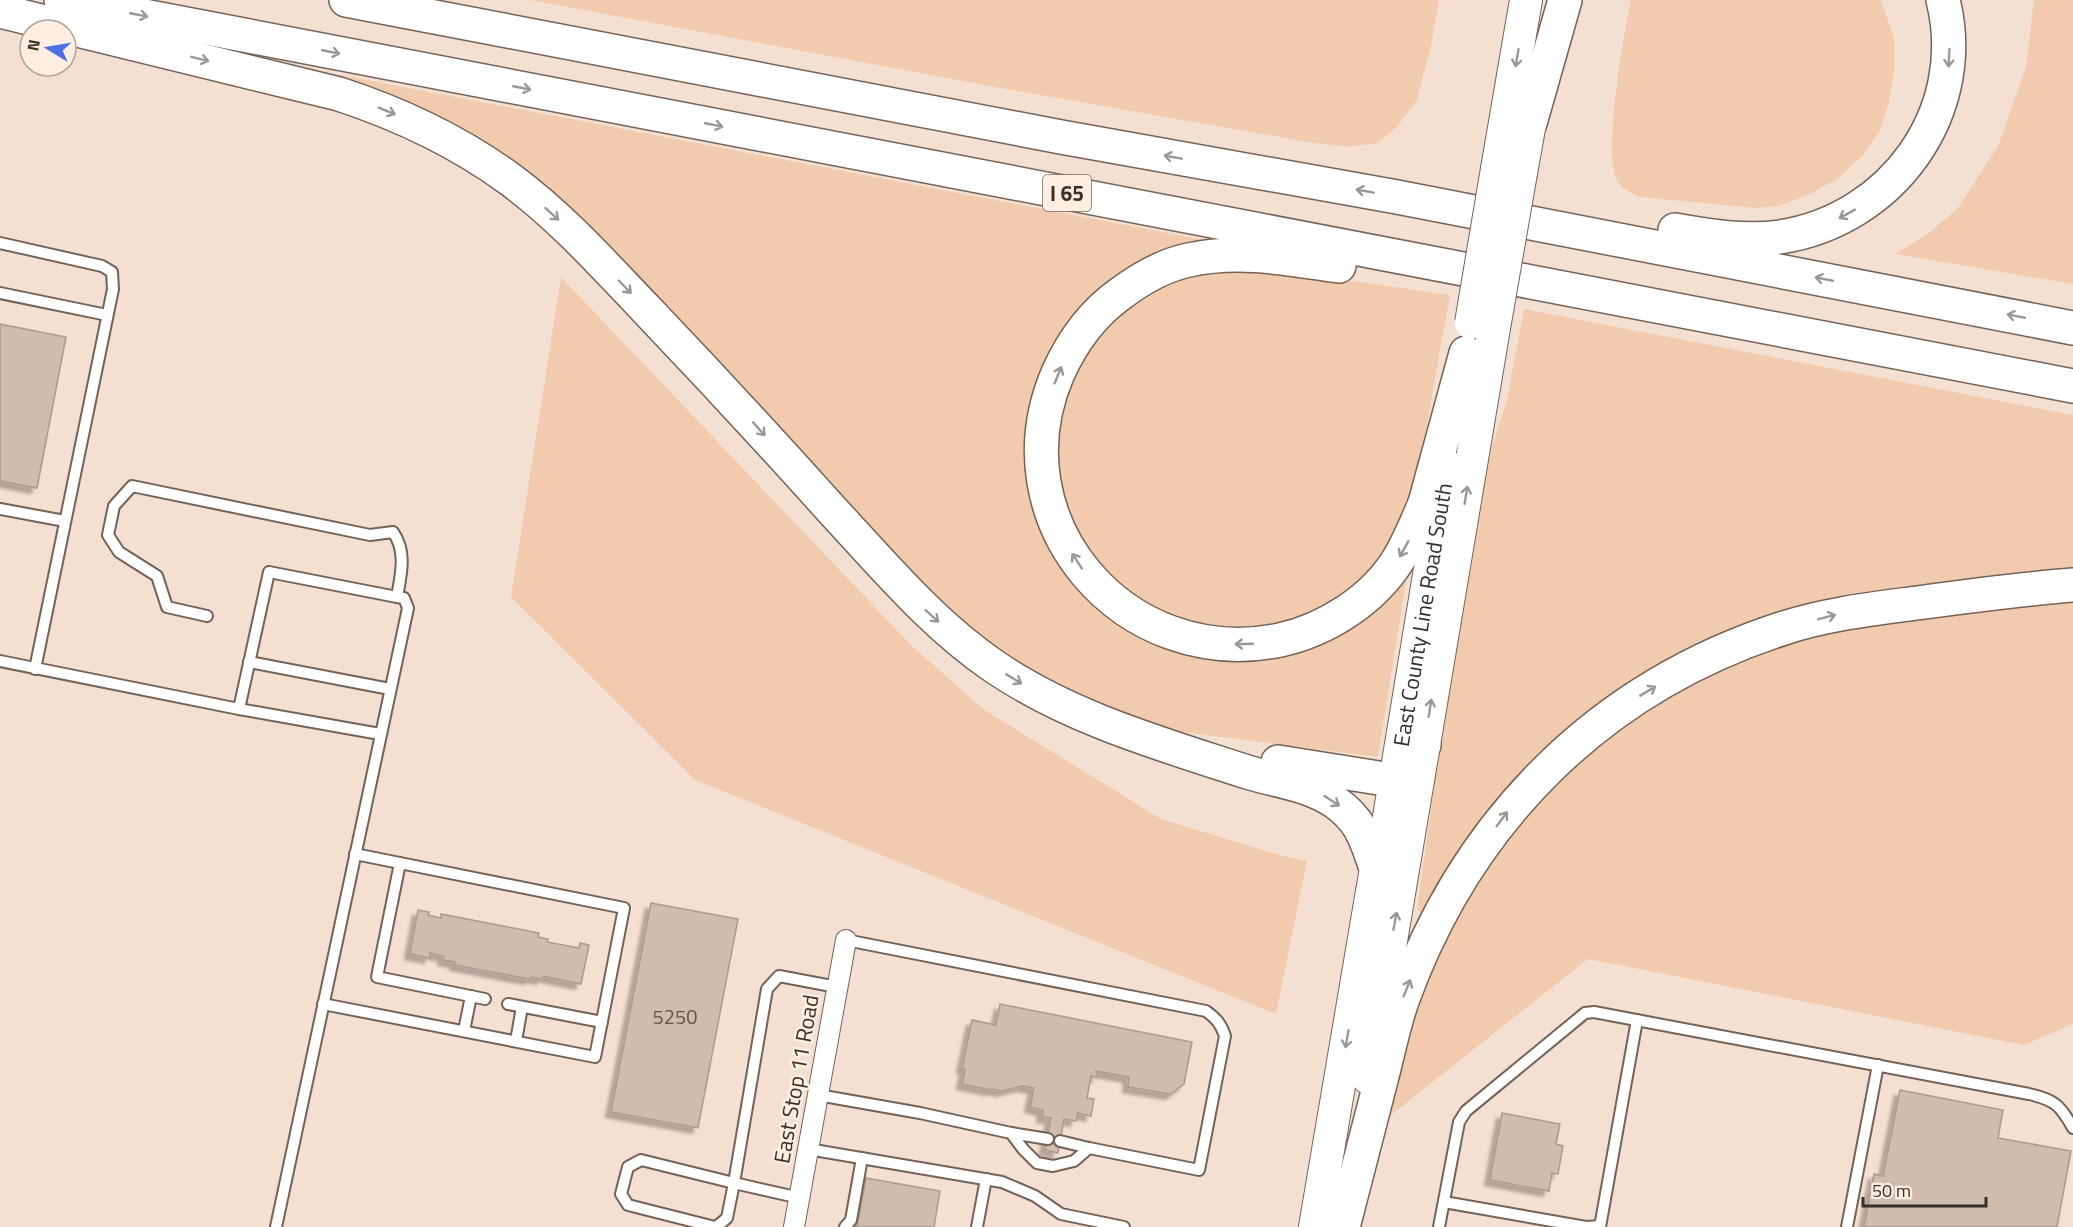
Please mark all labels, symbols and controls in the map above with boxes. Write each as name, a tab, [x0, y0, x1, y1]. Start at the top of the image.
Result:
one-way arrow	[129, 10, 149, 21]
north arrow	[18, 18, 78, 78]
text: N	[20, 37, 46, 53]
one-way arrow	[321, 47, 340, 58]
one-way arrow	[1511, 47, 1522, 67]
one-way arrow	[1944, 47, 1955, 67]
one-way arrow	[190, 54, 209, 66]
one-way arrow	[512, 83, 532, 94]
one-way arrow	[378, 106, 396, 117]
one-way arrow	[704, 120, 723, 131]
one-way arrow	[1163, 151, 1183, 162]
road number: I 65	[1043, 175, 1091, 211]
one-way arrow	[1355, 185, 1375, 196]
one-way arrow	[544, 207, 559, 221]
one-way arrow	[1839, 208, 1856, 220]
one-way arrow	[1815, 273, 1834, 284]
one-way arrow	[618, 280, 633, 295]
one-way arrow	[2006, 310, 2026, 321]
one-way arrow	[1053, 366, 1064, 385]
one-way arrow	[752, 422, 766, 437]
street label: East County Line Road South	[1384, 480, 1461, 749]
one-way arrow	[1461, 486, 1472, 505]
one-way arrow	[1398, 540, 1410, 557]
one-way arrow	[1071, 553, 1083, 570]
one-way arrow	[924, 609, 939, 623]
one-way arrow	[1818, 610, 1837, 622]
one-way arrow	[1235, 638, 1255, 650]
one-way arrow	[1005, 673, 1022, 685]
one-way arrow	[1639, 684, 1656, 696]
one-way arrow	[1425, 699, 1436, 718]
one-way arrow	[1324, 794, 1341, 807]
one-way arrow	[1496, 811, 1509, 827]
one-way arrow	[1390, 912, 1401, 931]
one-way arrow	[1402, 979, 1413, 998]
street label: East Stop 11 Road	[764, 992, 828, 1166]
house number: 5250	[653, 1001, 697, 1032]
one-way arrow	[1341, 1029, 1352, 1048]
scale bar	[1863, 1170, 1986, 1208]
text: 50 m	[1872, 1177, 1911, 1204]

